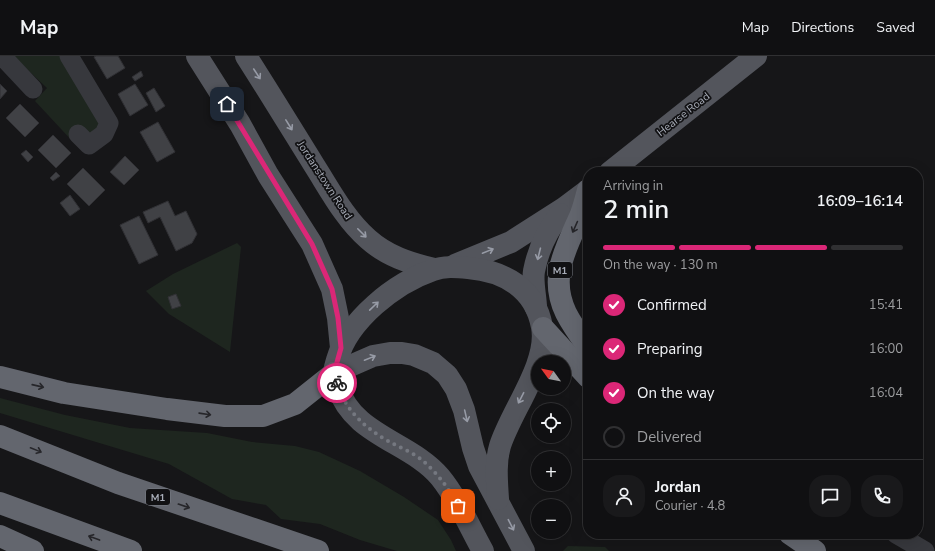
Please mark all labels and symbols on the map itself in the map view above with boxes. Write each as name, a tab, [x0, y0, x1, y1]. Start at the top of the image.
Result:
one-way arrow	[253, 68, 261, 79]
pin	[210, 87, 244, 121]
street label: Hearse Road	[654, 89, 713, 140]
one-way arrow	[286, 119, 294, 131]
street label: Jordanstown Road	[293, 137, 356, 223]
one-way arrow	[571, 220, 578, 232]
one-way arrow	[357, 228, 367, 238]
one-way arrow	[481, 247, 493, 255]
one-way arrow	[534, 247, 542, 260]
road number: M1	[548, 262, 572, 278]
one-way arrow	[369, 302, 379, 311]
one-way arrow	[363, 353, 375, 361]
north arrow	[531, 355, 571, 395]
courier	[317, 363, 357, 403]
one-way arrow	[31, 383, 44, 391]
one-way arrow	[517, 392, 524, 404]
one-way arrow	[462, 409, 470, 422]
one-way arrow	[198, 410, 211, 418]
one-way arrow	[30, 447, 42, 455]
road number: M1	[146, 489, 170, 505]
pin	[441, 489, 475, 523]
one-way arrow	[177, 503, 190, 510]
one-way arrow	[508, 519, 515, 531]
one-way arrow	[89, 533, 101, 541]

